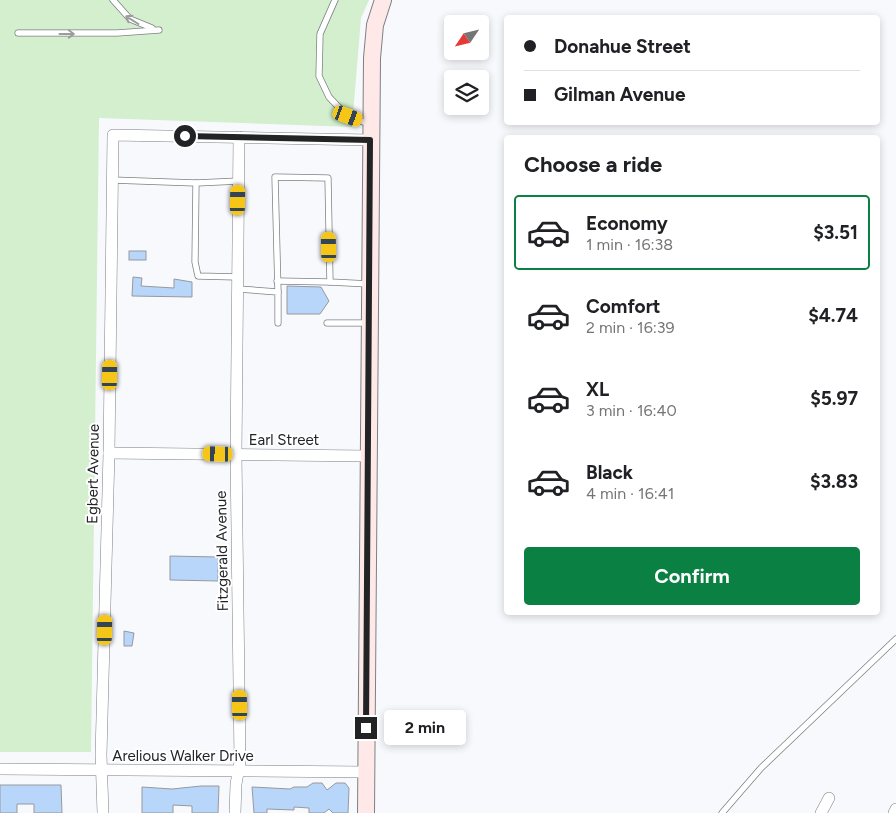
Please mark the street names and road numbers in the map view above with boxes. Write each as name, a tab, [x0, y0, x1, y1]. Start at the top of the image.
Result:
street label: Egbert Avenue	[83, 424, 103, 524]
street label: Earl Street	[249, 431, 320, 449]
street label: Fitzgerald Avenue	[212, 490, 232, 612]
street label: Arelious Walker Drive	[112, 747, 254, 765]

